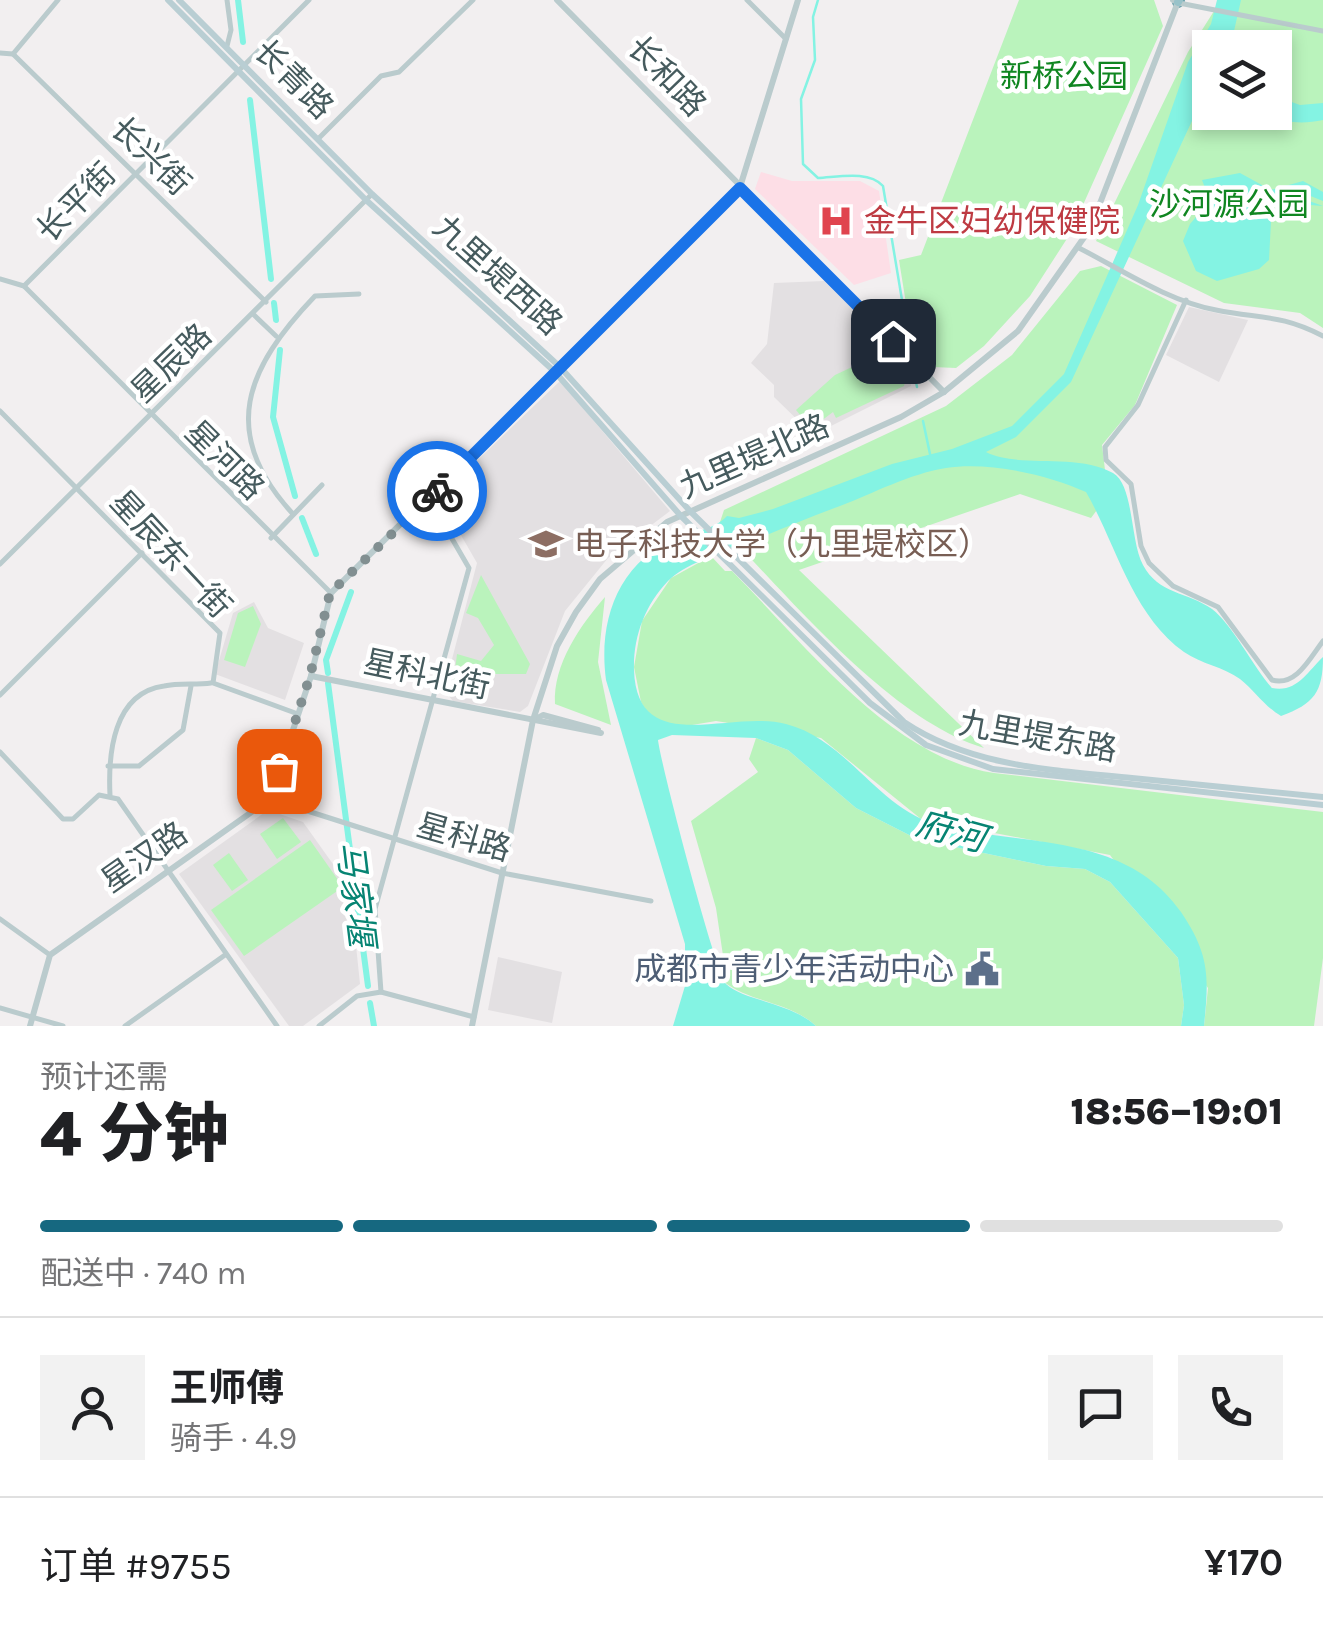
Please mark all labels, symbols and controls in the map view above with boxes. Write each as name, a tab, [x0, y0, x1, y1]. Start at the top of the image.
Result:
street label: 长和路	[620, 29, 713, 124]
map controls	[1192, 30, 1292, 130]
button: layers	[1192, 30, 1292, 130]
street label: 长青路	[247, 32, 341, 126]
park label: 新桥公园	[1000, 58, 1128, 95]
street label: 长兴街	[103, 110, 198, 203]
street label: 长平街	[29, 155, 123, 249]
park label: 沙河源公园	[1149, 186, 1309, 223]
hospital icon: 金牛区妇幼保健院	[817, 202, 855, 240]
place label: 金牛区妇幼保健院	[864, 203, 1120, 240]
street label: 九里堤西路	[426, 208, 570, 343]
pin	[851, 299, 936, 384]
icon: home	[866, 314, 921, 369]
street label: 星辰路	[124, 317, 219, 410]
street label: 九里堤北路	[674, 407, 835, 506]
street label: 星河路	[178, 413, 272, 507]
courier	[387, 441, 487, 541]
icon: bike	[410, 464, 465, 519]
street label: 星辰东一街	[103, 483, 239, 625]
school or university icon: 电子科技大学（九里堤校区）	[527, 525, 565, 563]
place label: 电子科技大学（九里堤校区）	[574, 526, 990, 563]
street label: 星科北街	[360, 643, 493, 706]
street label: 九里堤东路	[956, 704, 1120, 769]
pin	[237, 729, 322, 814]
icon: bag	[252, 744, 307, 799]
water label: 府河	[912, 803, 996, 862]
street label: 星科路	[413, 806, 515, 868]
street label: 星汉路	[94, 815, 194, 900]
water label: 马家堰	[329, 839, 383, 954]
public building icon: 成都市青少年活动中心	[963, 950, 1001, 988]
place label: 成都市青少年活动中心	[634, 951, 954, 988]
text: 预计还需	[40, 1059, 168, 1096]
text: 18:56–19:01	[1071, 1089, 1283, 1134]
text: 4 分钟	[40, 1096, 229, 1172]
text: 配送中 · 740 m	[40, 1255, 246, 1292]
button: person	[40, 1355, 145, 1460]
button: chat	[1048, 1355, 1153, 1460]
button: phone	[1178, 1355, 1283, 1460]
text: 王师傅	[170, 1366, 284, 1411]
text: 骑手 · 4.9	[170, 1420, 297, 1457]
text: ¥170	[1204, 1540, 1283, 1585]
text: 订单 #9755	[40, 1544, 232, 1589]

